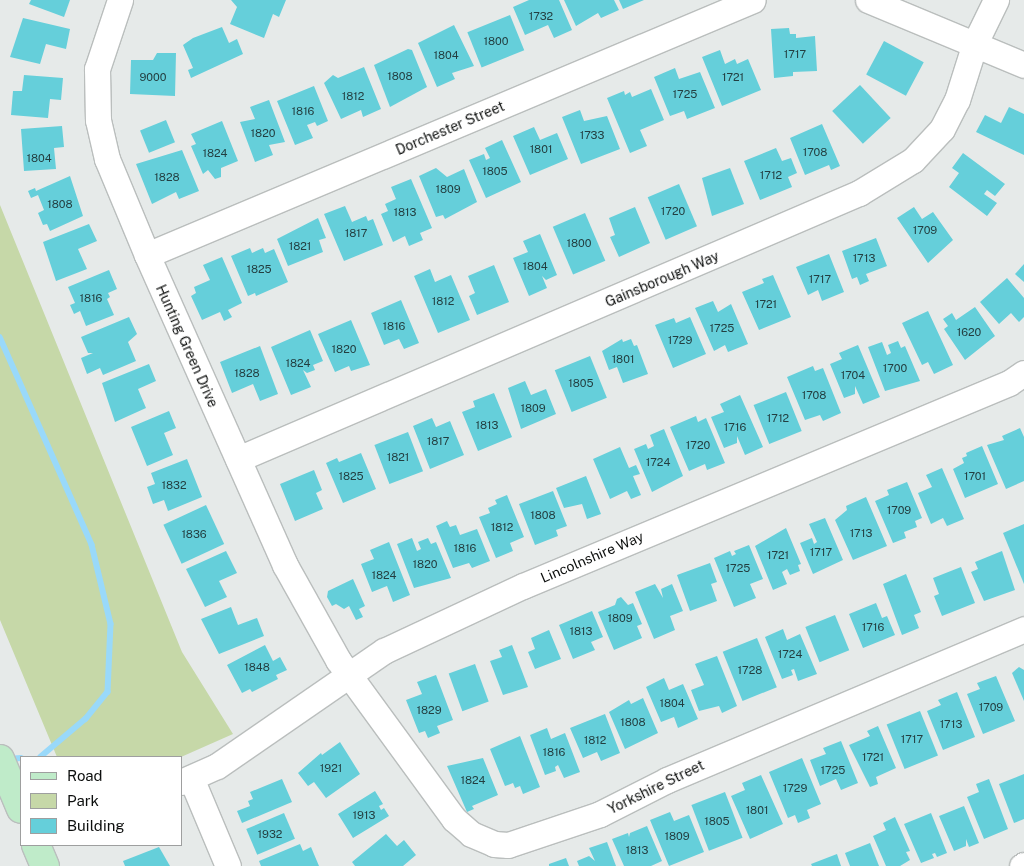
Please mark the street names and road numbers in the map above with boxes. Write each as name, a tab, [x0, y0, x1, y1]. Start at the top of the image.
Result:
street label: Dorchester Street	[393, 98, 507, 158]
street label: Gainsborough Way	[602, 247, 722, 311]
street label: Hunting Green Drive	[152, 282, 222, 410]
street label: Lincolnshire Way	[538, 528, 646, 586]
street label: Yorkshire Street	[605, 756, 707, 818]

